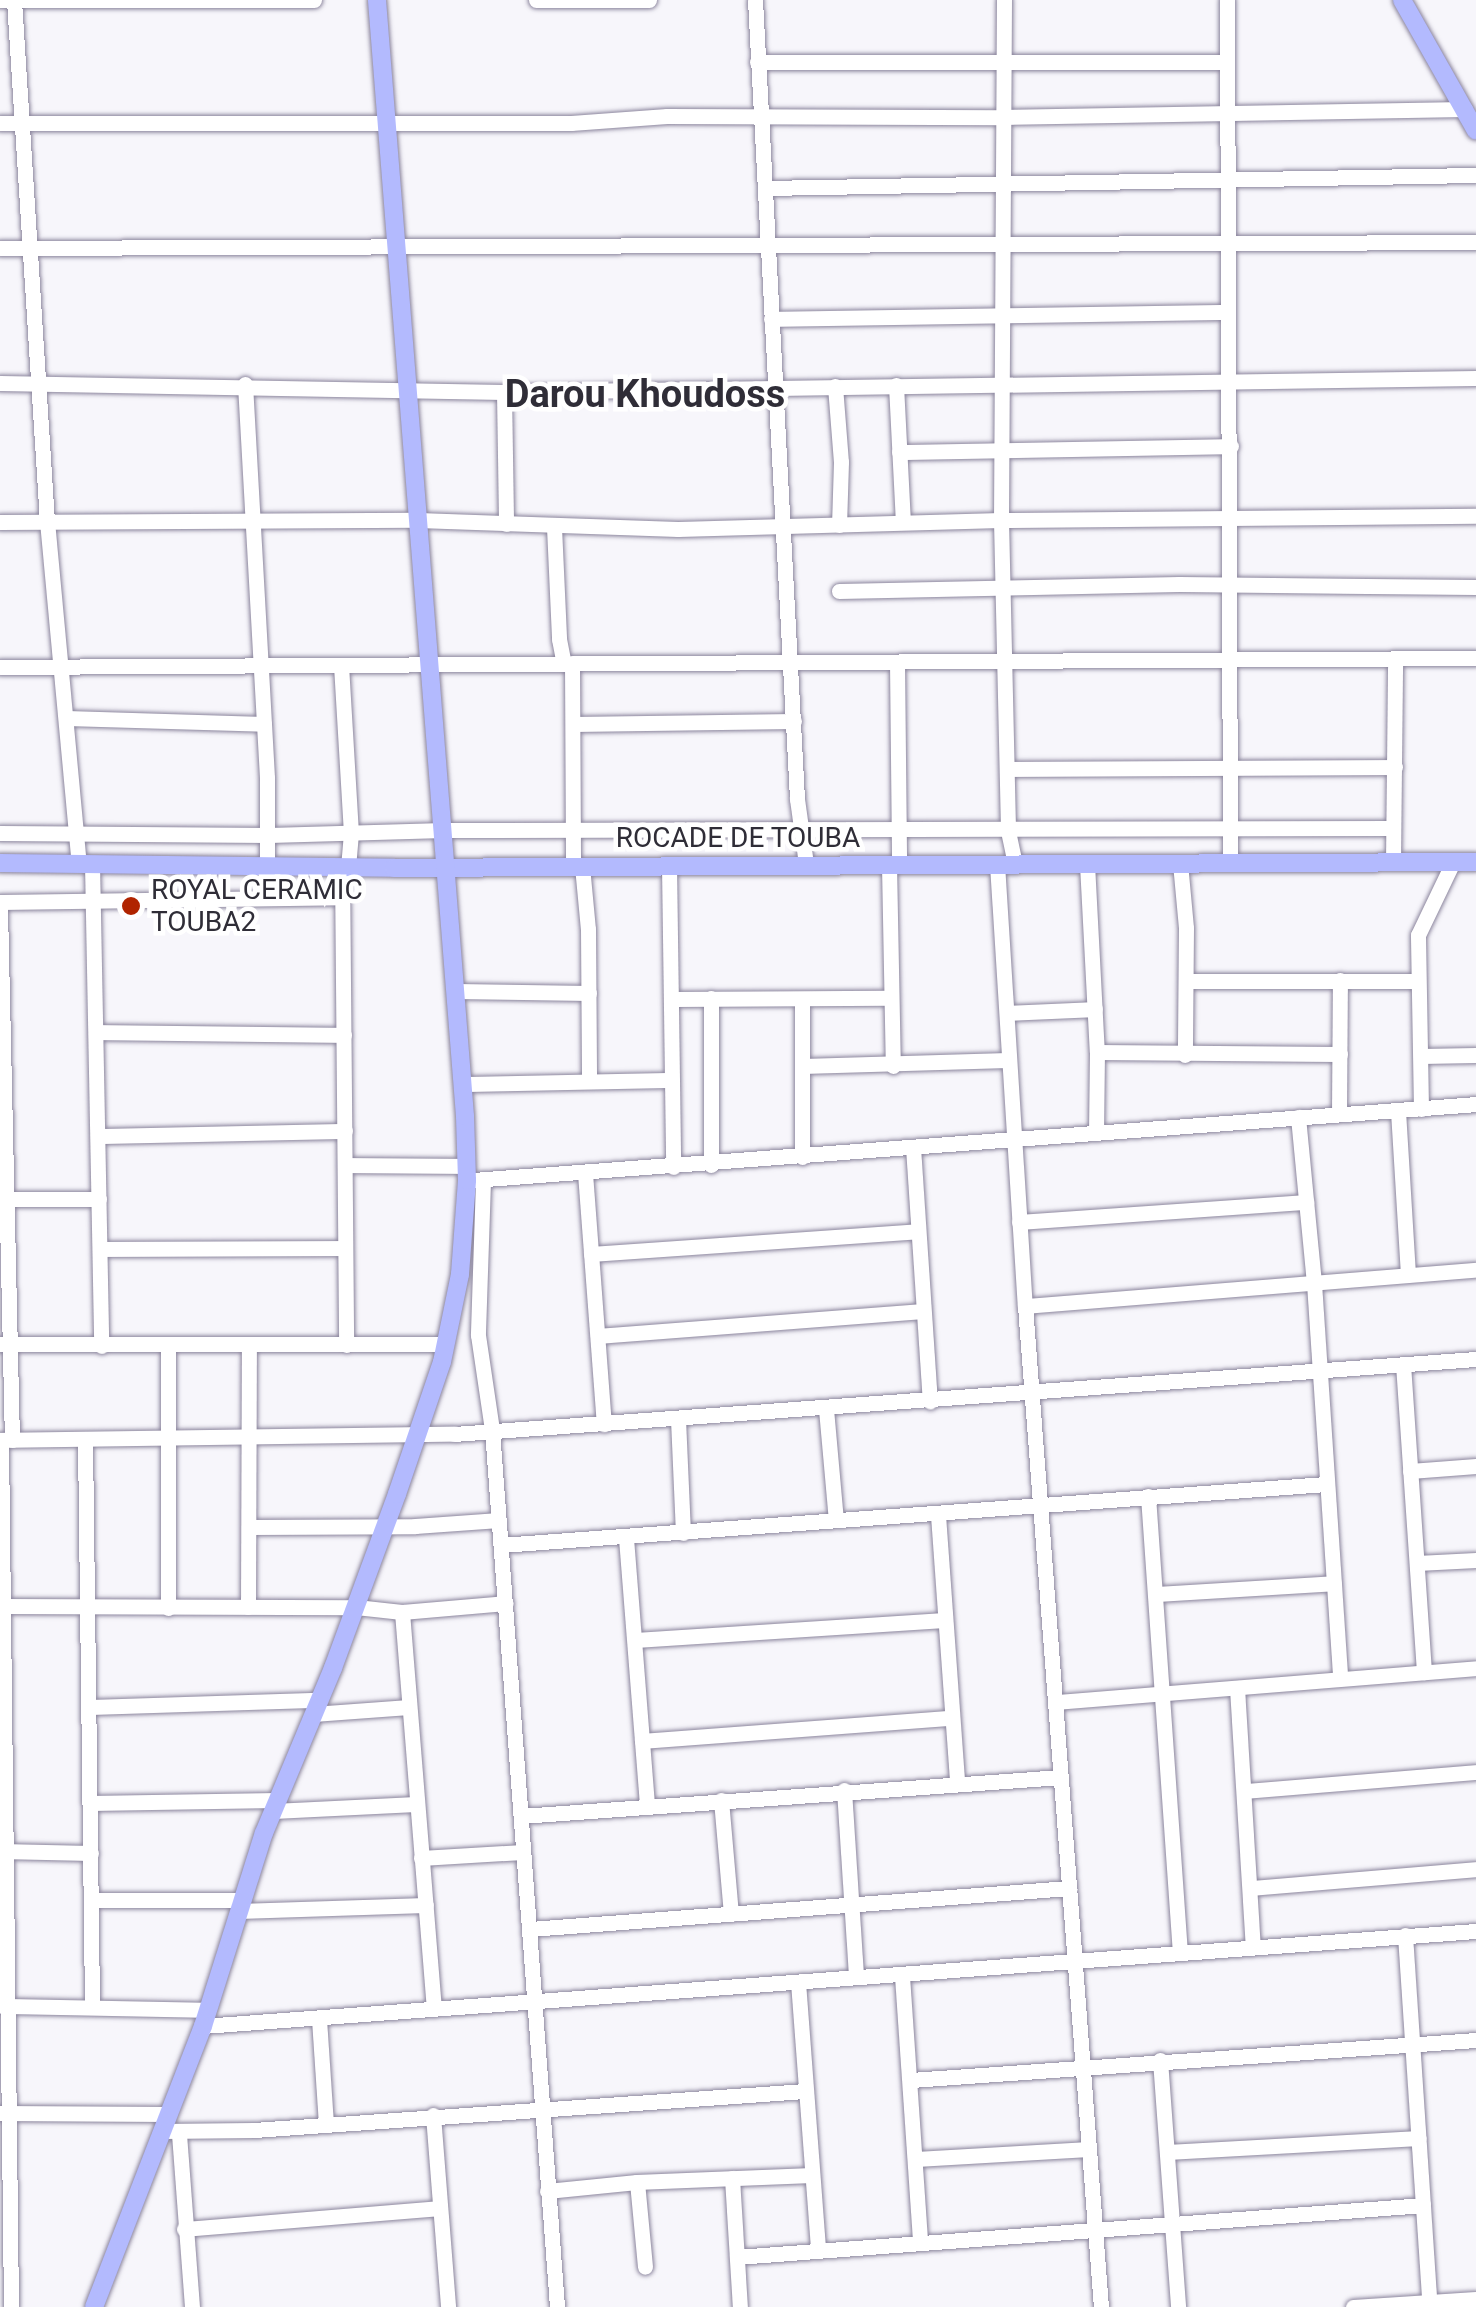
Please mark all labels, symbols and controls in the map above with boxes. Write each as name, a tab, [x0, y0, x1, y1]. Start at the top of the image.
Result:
district label: Darou Khoudoss	[505, 372, 785, 418]
street label: ROCADE DE TOUBA	[616, 821, 860, 855]
place label: ROYAL CERAMIC TOUBA2	[151, 873, 363, 939]
marker: ROYAL CERAMIC TOUBA2	[120, 895, 142, 917]

